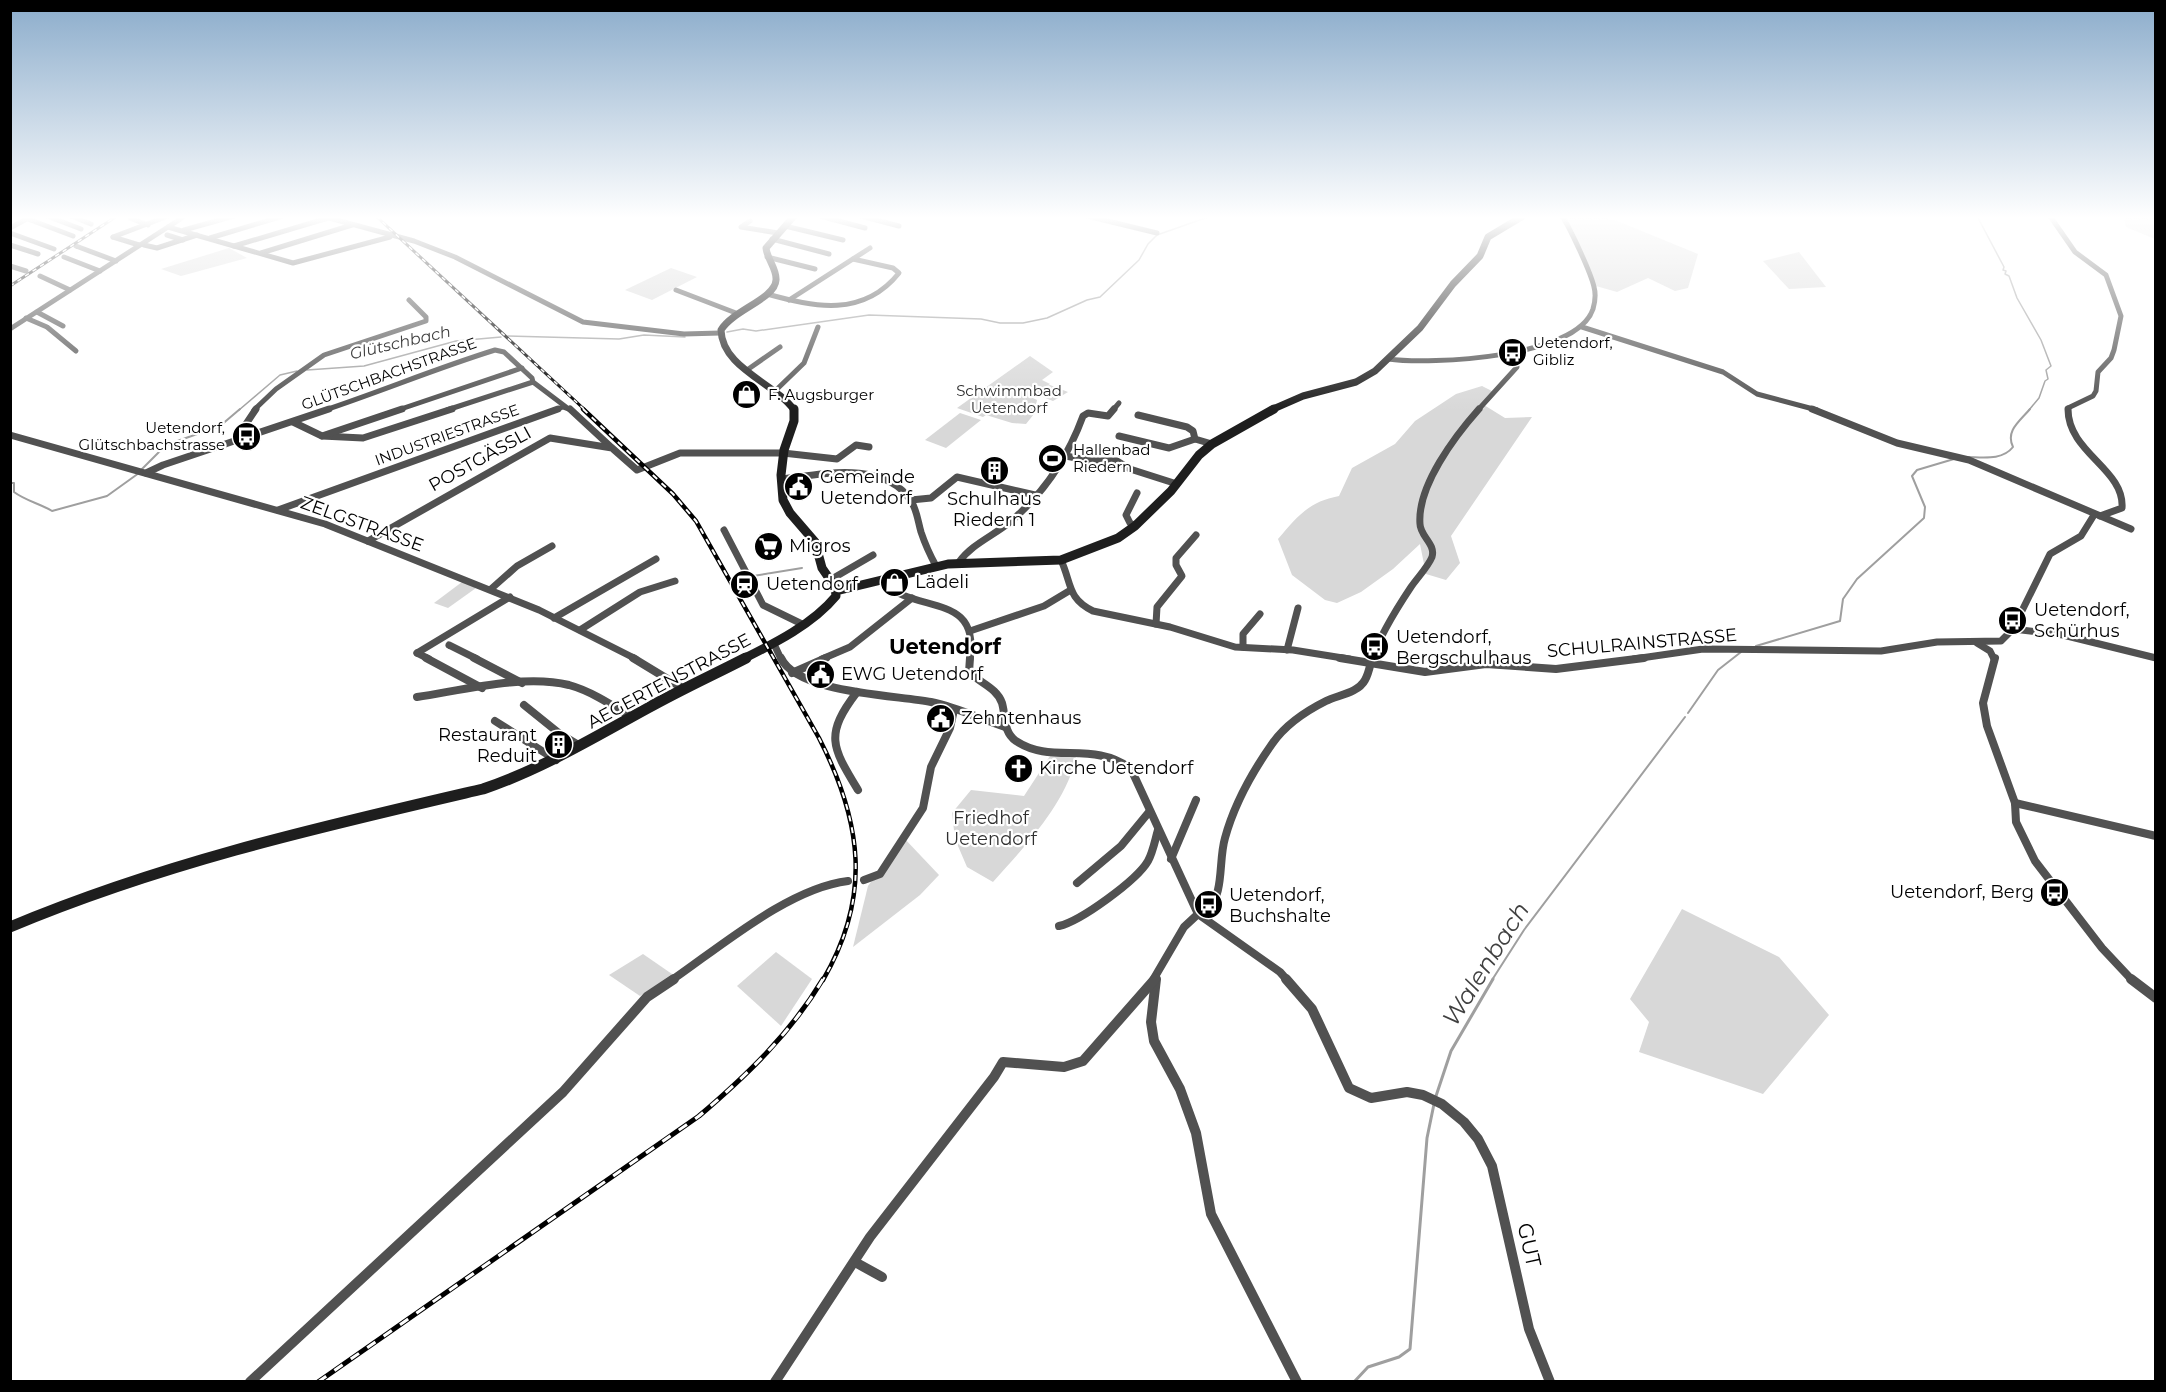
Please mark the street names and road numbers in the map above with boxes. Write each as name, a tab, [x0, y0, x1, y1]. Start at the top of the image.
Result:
street label: GLÜTSCHBACHSTRASSE	[299, 333, 479, 414]
street label: INDUSTRIESTRASSE	[372, 400, 521, 469]
street label: POSTGÄSSLI	[425, 422, 535, 496]
street label: ZELGSTRASSE	[297, 492, 427, 556]
street label: SCHULRAINSTRASSE	[1546, 624, 1738, 662]
street label: AEGERTENSTRASSE	[583, 629, 755, 733]
street label: GUT	[1512, 1220, 1547, 1269]

